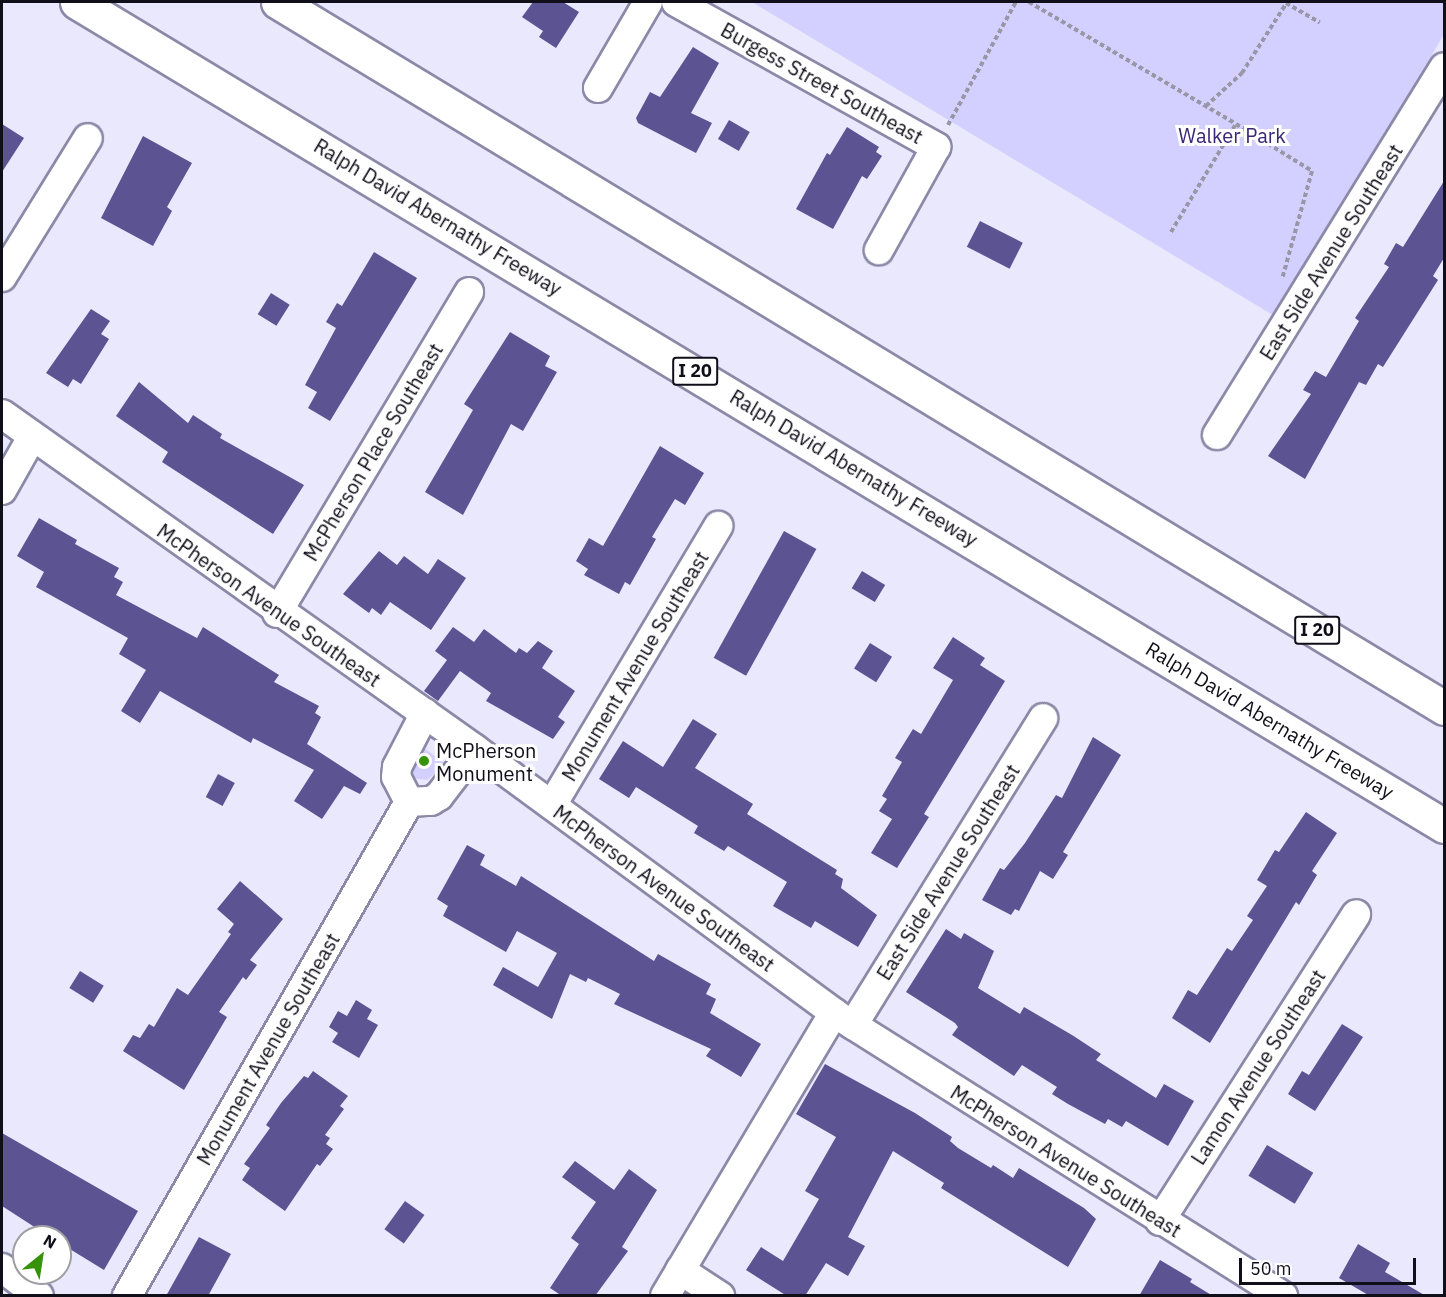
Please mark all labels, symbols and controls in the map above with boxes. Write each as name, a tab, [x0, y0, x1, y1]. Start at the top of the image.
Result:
street label: Burgess Street Southeast	[717, 17, 927, 149]
park label: Walker Park	[1178, 123, 1286, 147]
street label: Ralph David Abernathy Freeway	[310, 133, 566, 301]
street label: East Side Avenue Southeast	[1255, 140, 1407, 364]
street label: McPherson Place Southeast	[298, 339, 448, 565]
road number: I 20	[671, 356, 719, 386]
street label: Ralph David Abernathy Freeway	[726, 384, 982, 552]
street label: McPherson Avenue Southeast	[153, 518, 385, 692]
street label: Monument Avenue Southeast	[557, 547, 713, 785]
road number: I 20	[1293, 615, 1341, 645]
street label: Ralph David Abernathy Freeway	[1142, 636, 1398, 804]
place label: McPherson Monument	[436, 738, 536, 785]
marker: McPherson Monument	[417, 754, 431, 768]
street label: East Side Avenue Southeast	[872, 760, 1024, 984]
street label: McPherson Avenue Southeast	[549, 800, 779, 976]
street label: Monument Avenue Southeast	[192, 929, 344, 1169]
street label: Lamon Avenue Southeast	[1186, 965, 1330, 1169]
street label: McPherson Avenue Southeast	[946, 1080, 1186, 1242]
north arrow	[12, 1225, 72, 1285]
text: N	[40, 1230, 60, 1253]
scale bar	[1242, 1246, 1419, 1284]
text: 50 m	[1250, 1257, 1292, 1280]

